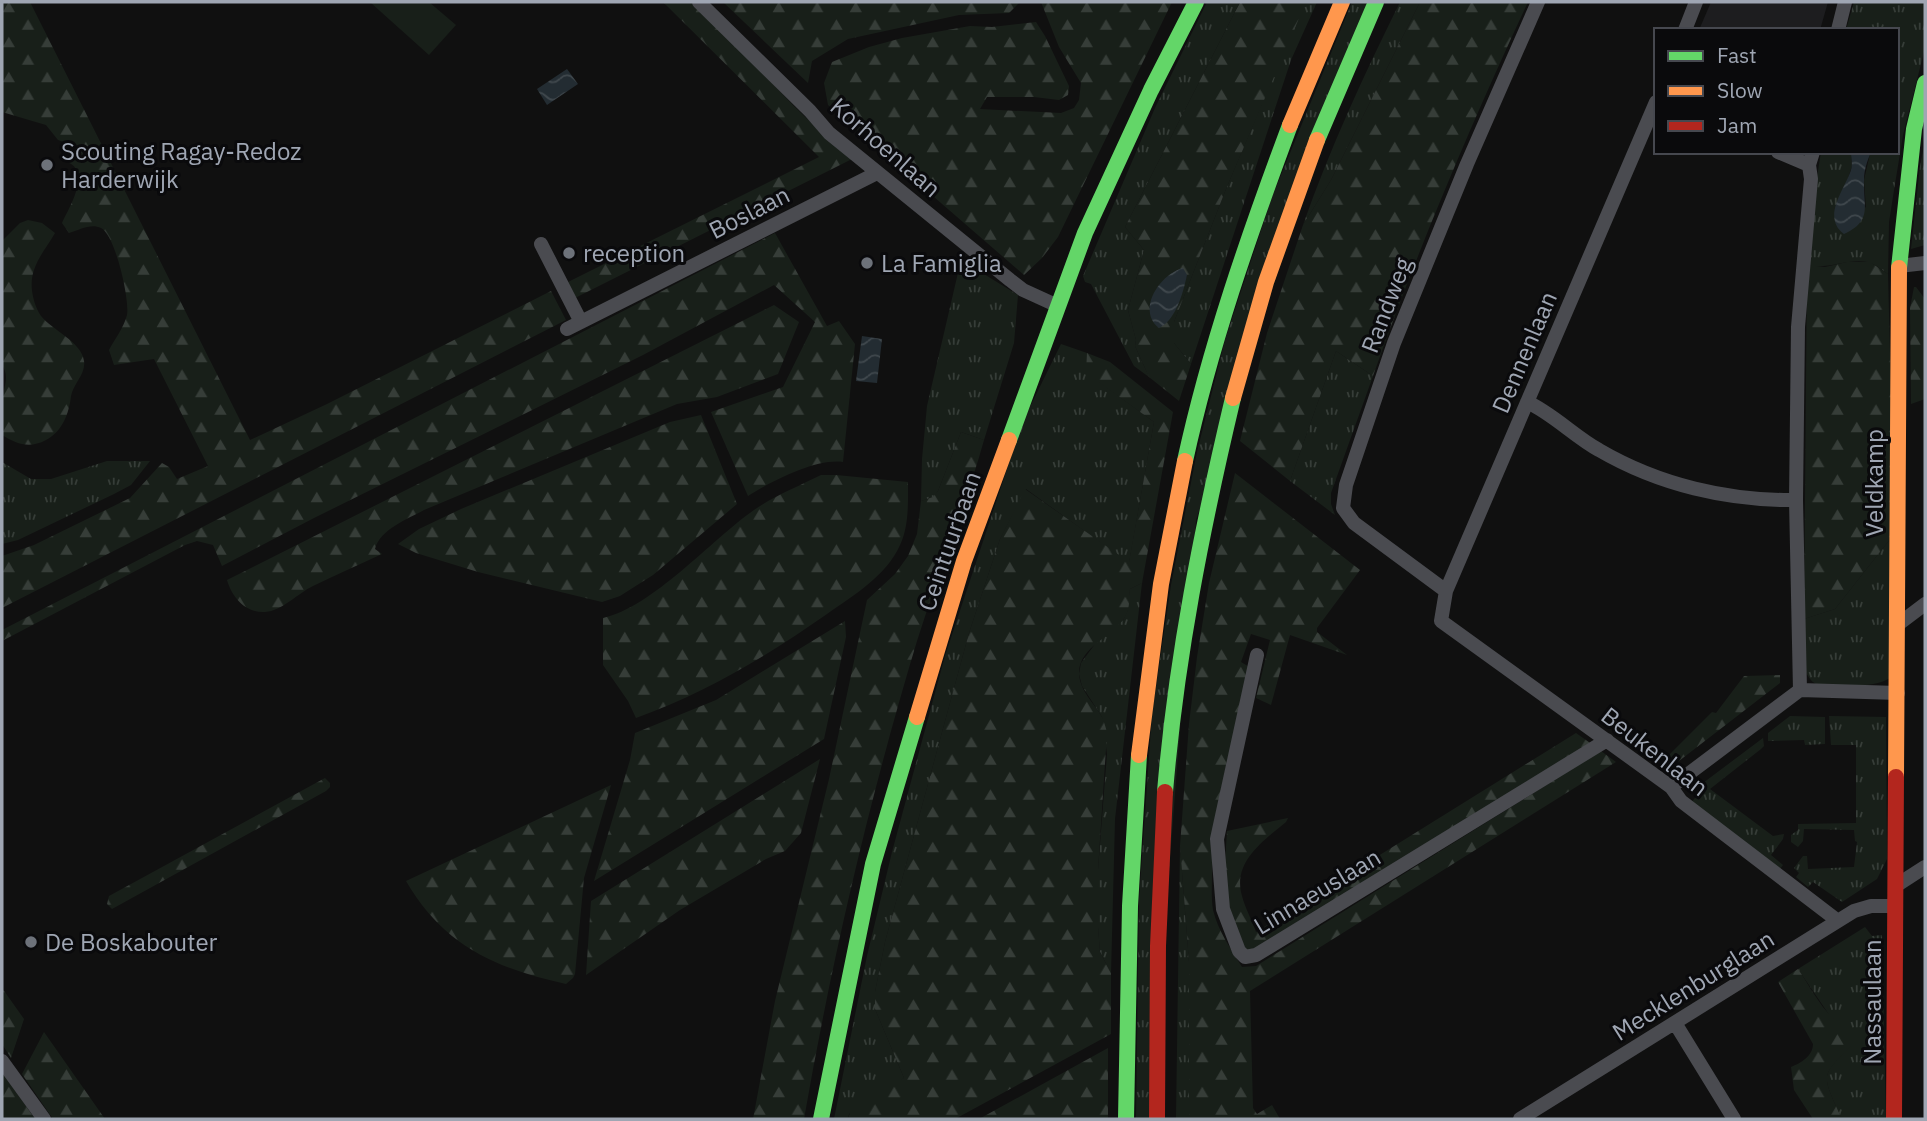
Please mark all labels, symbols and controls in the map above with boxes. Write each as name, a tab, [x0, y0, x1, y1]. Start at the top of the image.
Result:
legend	[1654, 28, 1899, 154]
text: Fast	[1717, 41, 1757, 69]
text: Slow	[1717, 76, 1763, 104]
street label: Korhoenlaan	[824, 90, 948, 204]
text: Jam	[1717, 111, 1757, 139]
place label: Scouting Ragay-Redoz Harderwijk	[61, 135, 301, 195]
marker: Scouting Ragay-Redoz Harderwijk	[39, 157, 55, 173]
street label: Boslaan	[703, 178, 795, 246]
place label: reception	[583, 237, 685, 269]
marker: reception	[561, 245, 577, 261]
place label: La Famiglia	[881, 247, 1002, 279]
street label: Randweg	[1353, 252, 1419, 357]
marker: La Famiglia	[859, 255, 875, 271]
street label: Dennenlaan	[1484, 286, 1564, 418]
street label: Veldkamp	[1858, 429, 1890, 537]
street label: Ceintuurbaan	[910, 467, 988, 615]
street label: Beukenlaan	[1595, 699, 1715, 803]
street label: Linnaeuslaan	[1248, 841, 1386, 941]
street label: Mecklenburglaan	[1606, 922, 1780, 1048]
place label: De Boskabouter	[45, 926, 218, 958]
marker: De Boskabouter	[23, 934, 39, 950]
street label: Nassaulaan	[1856, 939, 1888, 1065]

